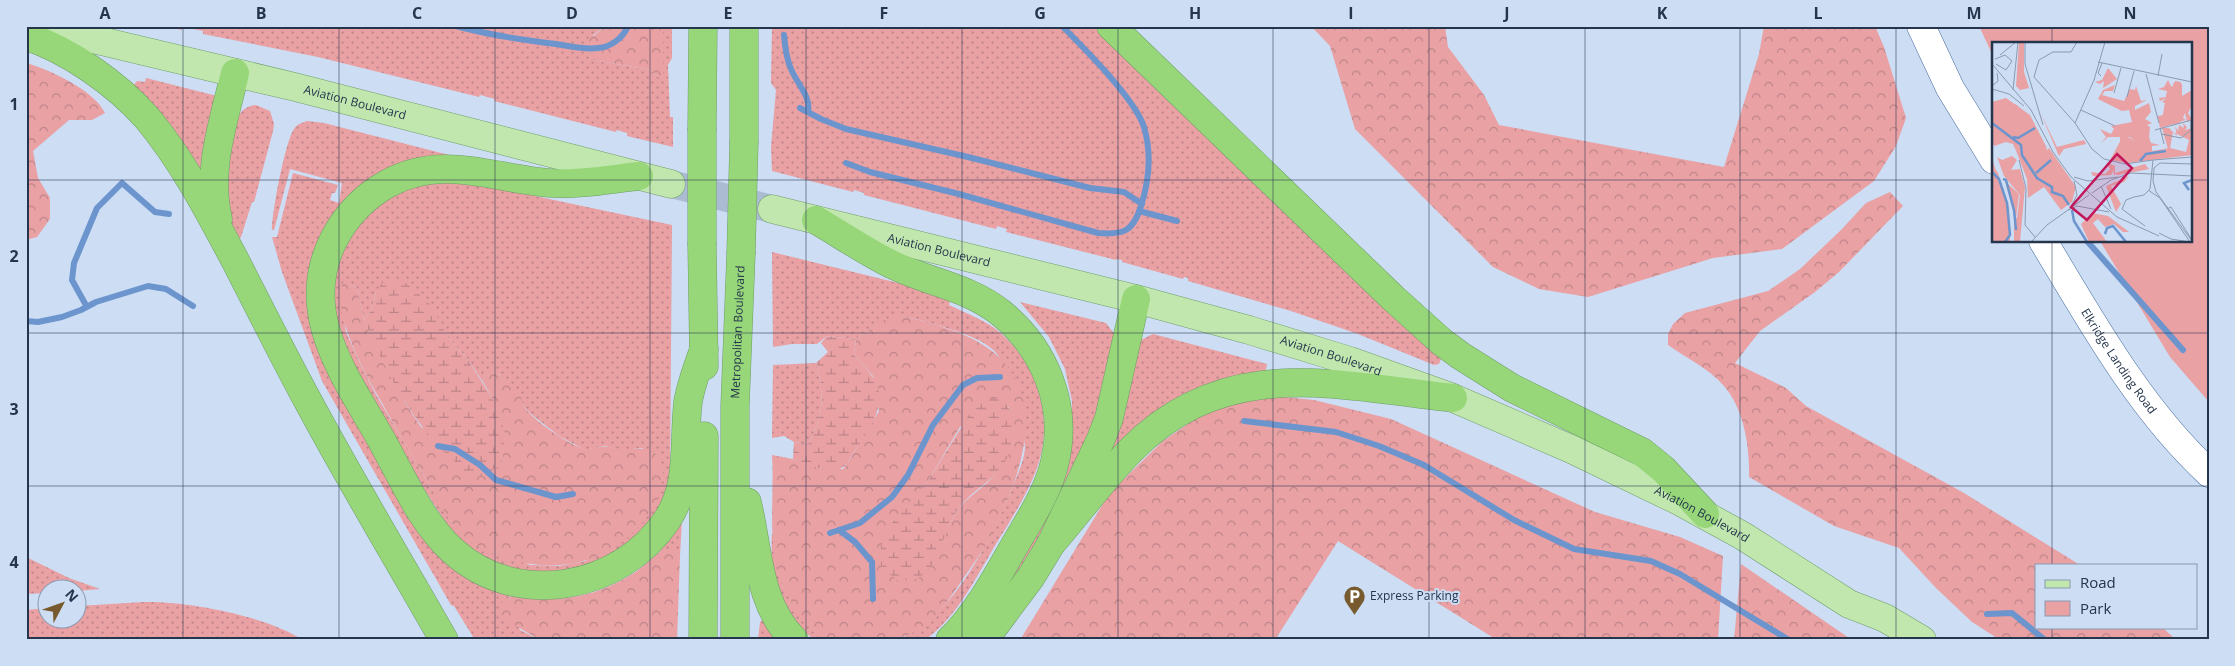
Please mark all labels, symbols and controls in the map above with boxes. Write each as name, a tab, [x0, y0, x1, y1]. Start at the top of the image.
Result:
text: A	[99, 2, 111, 24]
text: B	[256, 2, 266, 24]
text: C	[412, 2, 422, 24]
text: D	[566, 2, 578, 24]
text: E	[724, 2, 733, 24]
text: F	[880, 2, 888, 24]
text: G	[1034, 2, 1046, 24]
text: H	[1189, 2, 1201, 24]
text: I	[1348, 2, 1354, 24]
text: J	[1502, 2, 1510, 24]
text: K	[1657, 2, 1668, 24]
text: L	[1813, 2, 1823, 24]
text: M	[1966, 2, 1982, 24]
text: N	[2123, 2, 2137, 24]
inset map	[1992, 42, 2192, 242]
street label: Aviation Boulevard	[302, 81, 408, 123]
text: 1	[9, 93, 19, 115]
street label: Aviation Boulevard	[886, 229, 992, 271]
text: 2	[9, 245, 19, 267]
street label: Metropolitan Boulevard	[726, 265, 749, 399]
street label: Elkridge Landing Road	[2077, 305, 2161, 417]
street label: Aviation Boulevard	[1278, 331, 1384, 380]
text: 3	[9, 398, 19, 420]
street label: Aviation Boulevard	[1652, 481, 1753, 546]
text: 4	[9, 551, 19, 573]
legend	[2035, 564, 2198, 628]
text: Road	[2080, 572, 2116, 592]
north arrow	[38, 578, 88, 628]
parking icon: Express Parking	[1342, 584, 1366, 615]
text: N	[61, 585, 83, 606]
place label: Express Parking	[1370, 587, 1459, 604]
text: Park	[2080, 598, 2111, 618]

